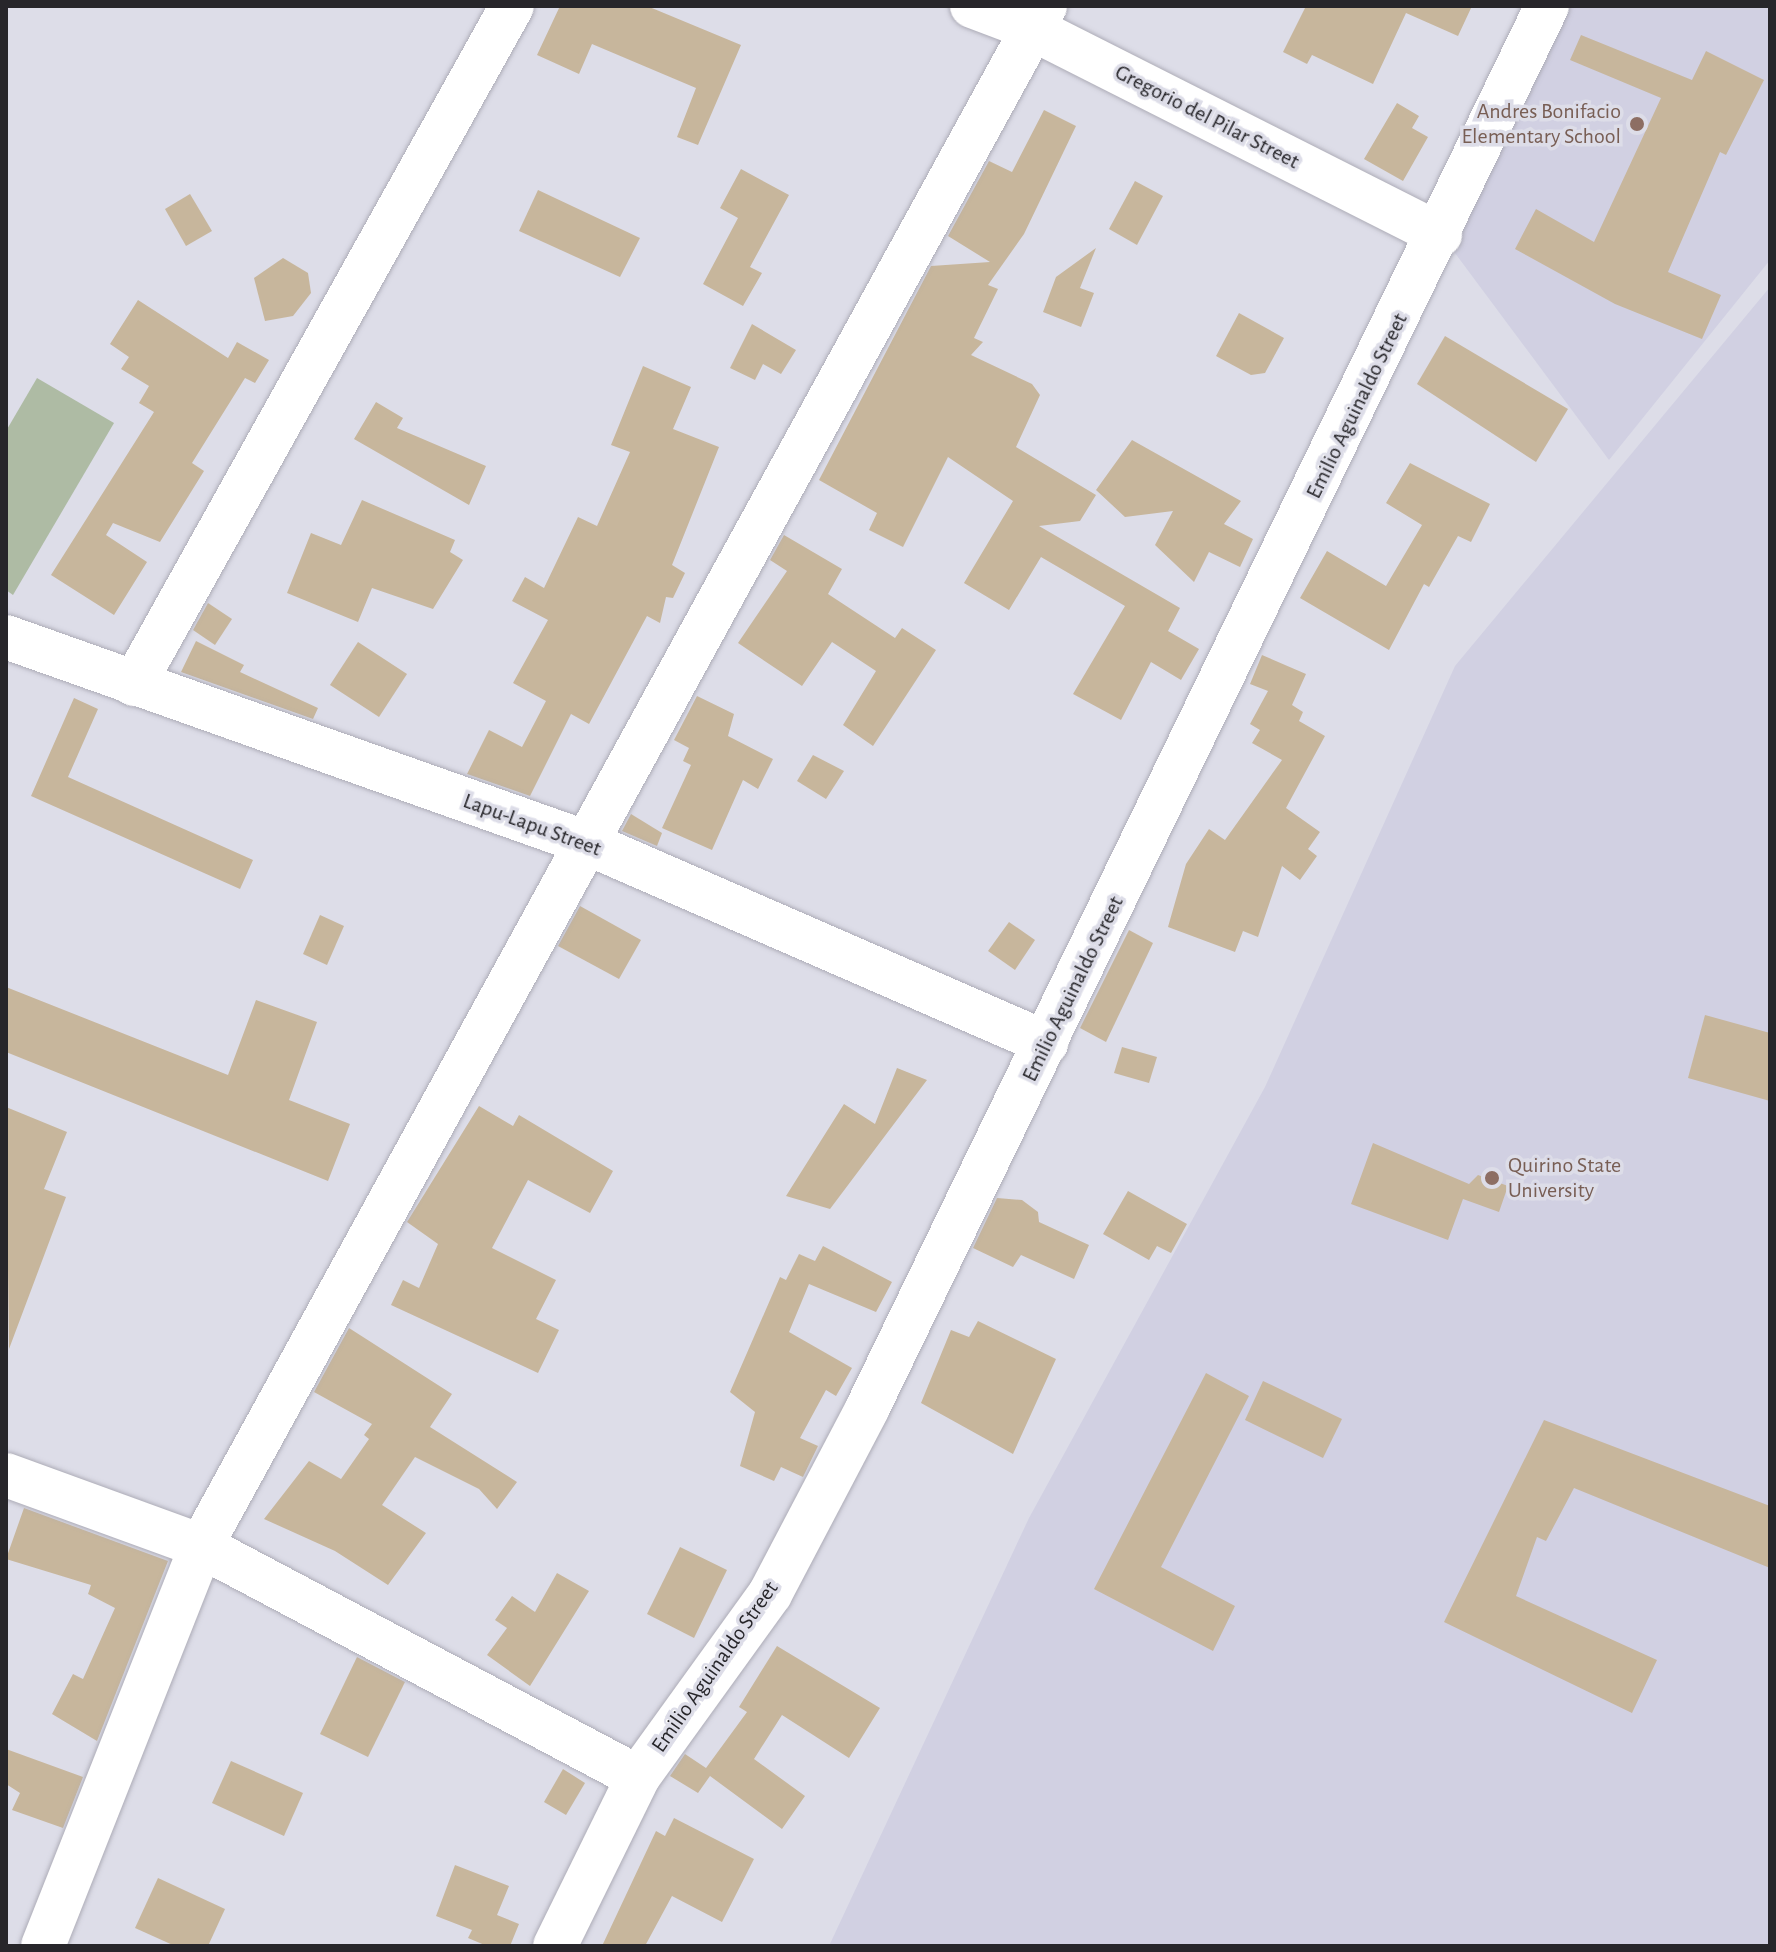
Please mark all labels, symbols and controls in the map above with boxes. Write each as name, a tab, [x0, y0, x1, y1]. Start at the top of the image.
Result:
street label: Gregorio del Pilar Street	[1110, 59, 1304, 175]
place label: Andres Bonifacio Elementary School	[1462, 98, 1621, 150]
marker: Andres Bonifacio Elementary School	[1628, 115, 1646, 133]
street label: Emilio Aguinaldo Street	[1301, 309, 1413, 503]
street label: Lapu-Lapu Street	[459, 788, 605, 862]
street label: Emilio Aguinaldo Street	[1017, 892, 1129, 1086]
place label: Quirino State University	[1508, 1152, 1621, 1204]
marker: Quirino State University	[1483, 1169, 1501, 1187]
street label: Emilio Aguinaldo Street	[646, 1576, 784, 1758]

